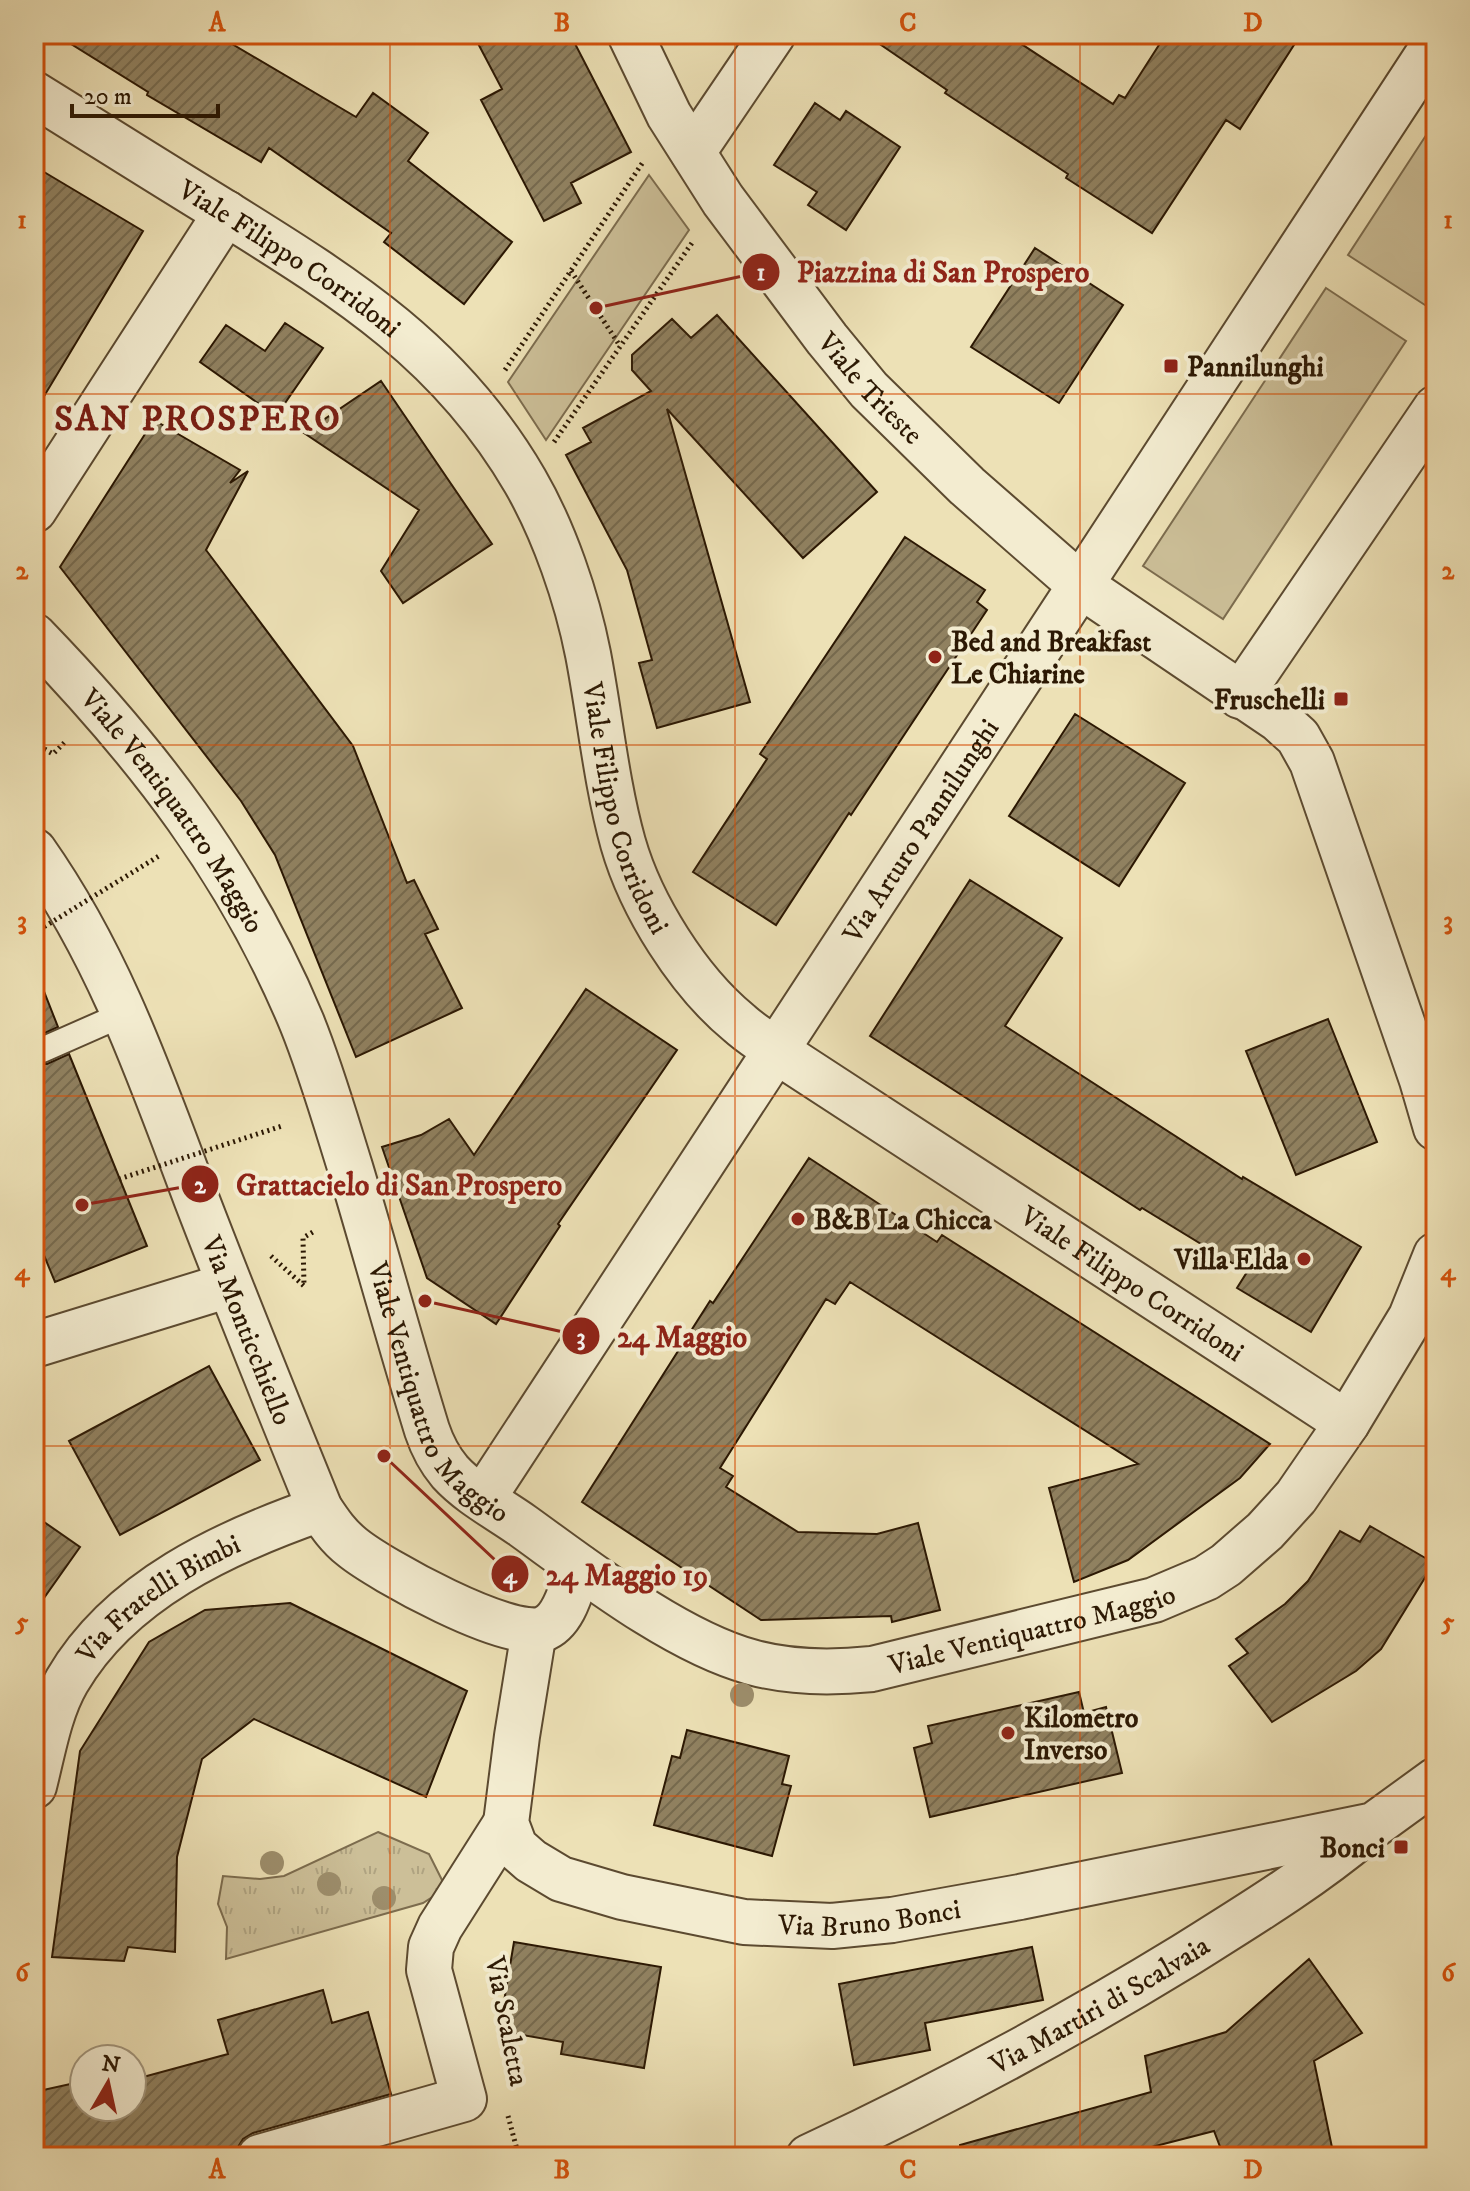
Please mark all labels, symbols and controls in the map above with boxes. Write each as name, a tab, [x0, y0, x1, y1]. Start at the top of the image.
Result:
text: A	[208, 7, 227, 40]
text: B	[554, 7, 570, 40]
text: C	[899, 7, 917, 40]
text: D	[1243, 7, 1263, 40]
scale bar	[72, 68, 218, 118]
text: 20 m	[84, 82, 132, 112]
street label: Viale Filippo Corridoni	[171, 172, 408, 346]
text: 1	[17, 204, 27, 237]
text: 1	[1443, 204, 1453, 237]
callout: Piazzina di San Prospero	[741, 245, 1105, 299]
text: Piazzina di San Prospero	[797, 255, 1089, 292]
text: 1	[757, 258, 766, 288]
street label: Viale Trieste	[809, 325, 930, 452]
place label: Pannilunghi	[1187, 350, 1324, 385]
marker: Pannilunghi	[1162, 357, 1180, 375]
district label: SAN PROSPERO	[54, 397, 342, 442]
text: 2	[16, 555, 30, 588]
text: 2	[1442, 555, 1456, 588]
place label: Bed and Breakfast Le Chiarine	[951, 625, 1151, 692]
marker: Bed and Breakfast Le Chiarine	[926, 648, 944, 666]
street label: Viale Filippo Corridoni	[574, 679, 676, 941]
street label: Viale Ventiquattro Maggio	[72, 681, 272, 939]
place label: Fruschelli	[1214, 683, 1325, 718]
marker: Fruschelli	[1332, 690, 1350, 708]
street label: Via Arturo Pannilunghi	[835, 713, 1007, 950]
text: 3	[17, 905, 27, 938]
text: 3	[1443, 905, 1453, 938]
callout: Grattacielo di San Prospero	[180, 1157, 578, 1211]
text: Grattacielo di San Prospero	[236, 1168, 562, 1205]
text: 2	[194, 1171, 207, 1201]
street label: Viale Filippo Corridoni	[1012, 1198, 1250, 1370]
place label: B&B La Chicca	[814, 1203, 993, 1238]
marker: B&B La Chicca	[789, 1210, 807, 1228]
street label: Via Monticchiello	[193, 1230, 300, 1430]
place label: Villa Elda	[1173, 1243, 1289, 1278]
marker: Villa Elda	[1295, 1250, 1313, 1268]
text: 4	[15, 1256, 31, 1289]
text: 4	[1441, 1256, 1457, 1289]
street label: Viale Ventiquattro Maggio	[359, 1257, 515, 1531]
callout: 24 Maggio	[561, 1309, 763, 1363]
text: 24 Maggio	[617, 1320, 747, 1357]
text: 3	[577, 1323, 586, 1353]
street label: Via Fratelli Bimbi	[68, 1527, 246, 1671]
callout: 24 Maggio 19	[490, 1547, 724, 1601]
text: 24 Maggio 19	[546, 1558, 708, 1595]
text: 4	[503, 1561, 518, 1591]
street label: Viale Ventiquattro Maggio	[884, 1577, 1181, 1684]
text: 5	[15, 1606, 29, 1639]
text: 5	[1441, 1606, 1455, 1639]
place label: Kilometro Inverso	[1024, 1701, 1139, 1768]
marker: Kilometro Inverso	[999, 1724, 1017, 1742]
place label: Bonci	[1320, 1831, 1385, 1866]
marker: Bonci	[1392, 1838, 1410, 1856]
street label: Via Bruno Bonci	[776, 1892, 964, 1945]
street label: Via Martiri di Scalvaia	[983, 1928, 1216, 2083]
street label: Via Scaletta	[477, 1953, 536, 2089]
text: 6	[15, 1957, 30, 1990]
text: 6	[1441, 1957, 1456, 1990]
north arrow	[68, 2043, 148, 2123]
text: N	[100, 2050, 122, 2079]
text: A	[208, 2154, 227, 2187]
text: B	[554, 2154, 570, 2187]
text: C	[899, 2154, 917, 2187]
text: D	[1243, 2154, 1263, 2187]

